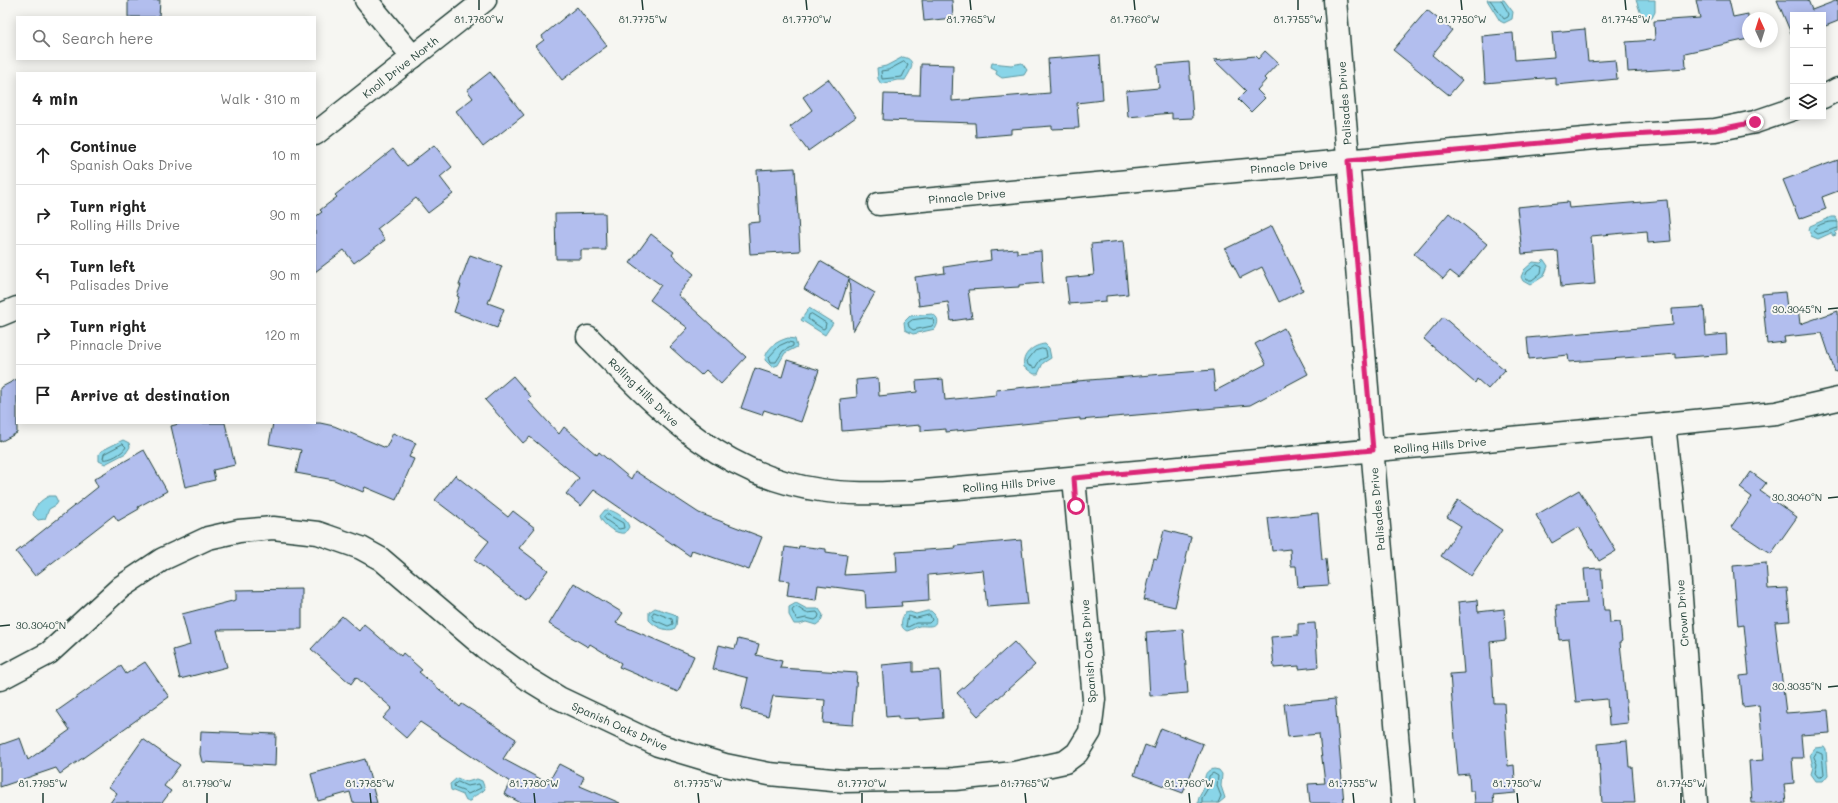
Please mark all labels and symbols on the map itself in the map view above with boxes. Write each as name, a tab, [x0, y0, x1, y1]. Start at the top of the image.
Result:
text: 81.7780°W	[454, 12, 504, 26]
text: 81.7775°W	[619, 12, 668, 26]
text: 81.7770°W	[783, 12, 832, 26]
text: 81.7765°W	[946, 12, 996, 26]
text: 81.7760°W	[1110, 12, 1160, 26]
text: 81.7755°W	[1274, 12, 1323, 26]
text: 81.7750°W	[1437, 12, 1487, 26]
text: 81.7745°W	[1602, 12, 1651, 26]
north arrow	[1742, 12, 1778, 48]
street label: Knoll Drive North	[359, 33, 441, 101]
street label: Palisades Drive	[1334, 61, 1354, 145]
route end	[1746, 113, 1764, 131]
street label: Pinnacle Drive	[1250, 155, 1329, 177]
street label: Pinnacle Drive	[928, 185, 1007, 207]
text: 30.3045°N	[1772, 302, 1822, 316]
street label: Rolling Hills Drive	[605, 354, 683, 430]
street label: Rolling Hills Drive	[1393, 433, 1487, 457]
street label: Palisades Drive	[1366, 467, 1388, 551]
street label: Rolling Hills Drive	[962, 472, 1056, 496]
text: 30.3040°N	[1772, 490, 1822, 504]
route start	[1067, 497, 1085, 515]
street label: Crown Drive	[1672, 579, 1692, 647]
street label: Spanish Oaks Drive	[1077, 599, 1099, 703]
text: 30.3040°N	[16, 618, 66, 632]
text: 30.3035°N	[1772, 679, 1822, 693]
street label: Spanish Oaks Drive	[570, 698, 671, 754]
text: 81.7795°W	[19, 776, 68, 790]
text: 81.7790°W	[182, 776, 232, 790]
text: 81.7785°W	[345, 776, 395, 790]
text: 81.7780°W	[509, 776, 559, 790]
text: 81.7775°W	[674, 776, 723, 790]
text: 81.7770°W	[838, 776, 887, 790]
text: 81.7765°W	[1000, 776, 1050, 790]
text: 81.7760°W	[1164, 776, 1214, 790]
text: 81.7755°W	[1329, 776, 1378, 790]
text: 81.7750°W	[1492, 776, 1542, 790]
text: 81.7745°W	[1657, 776, 1706, 790]

